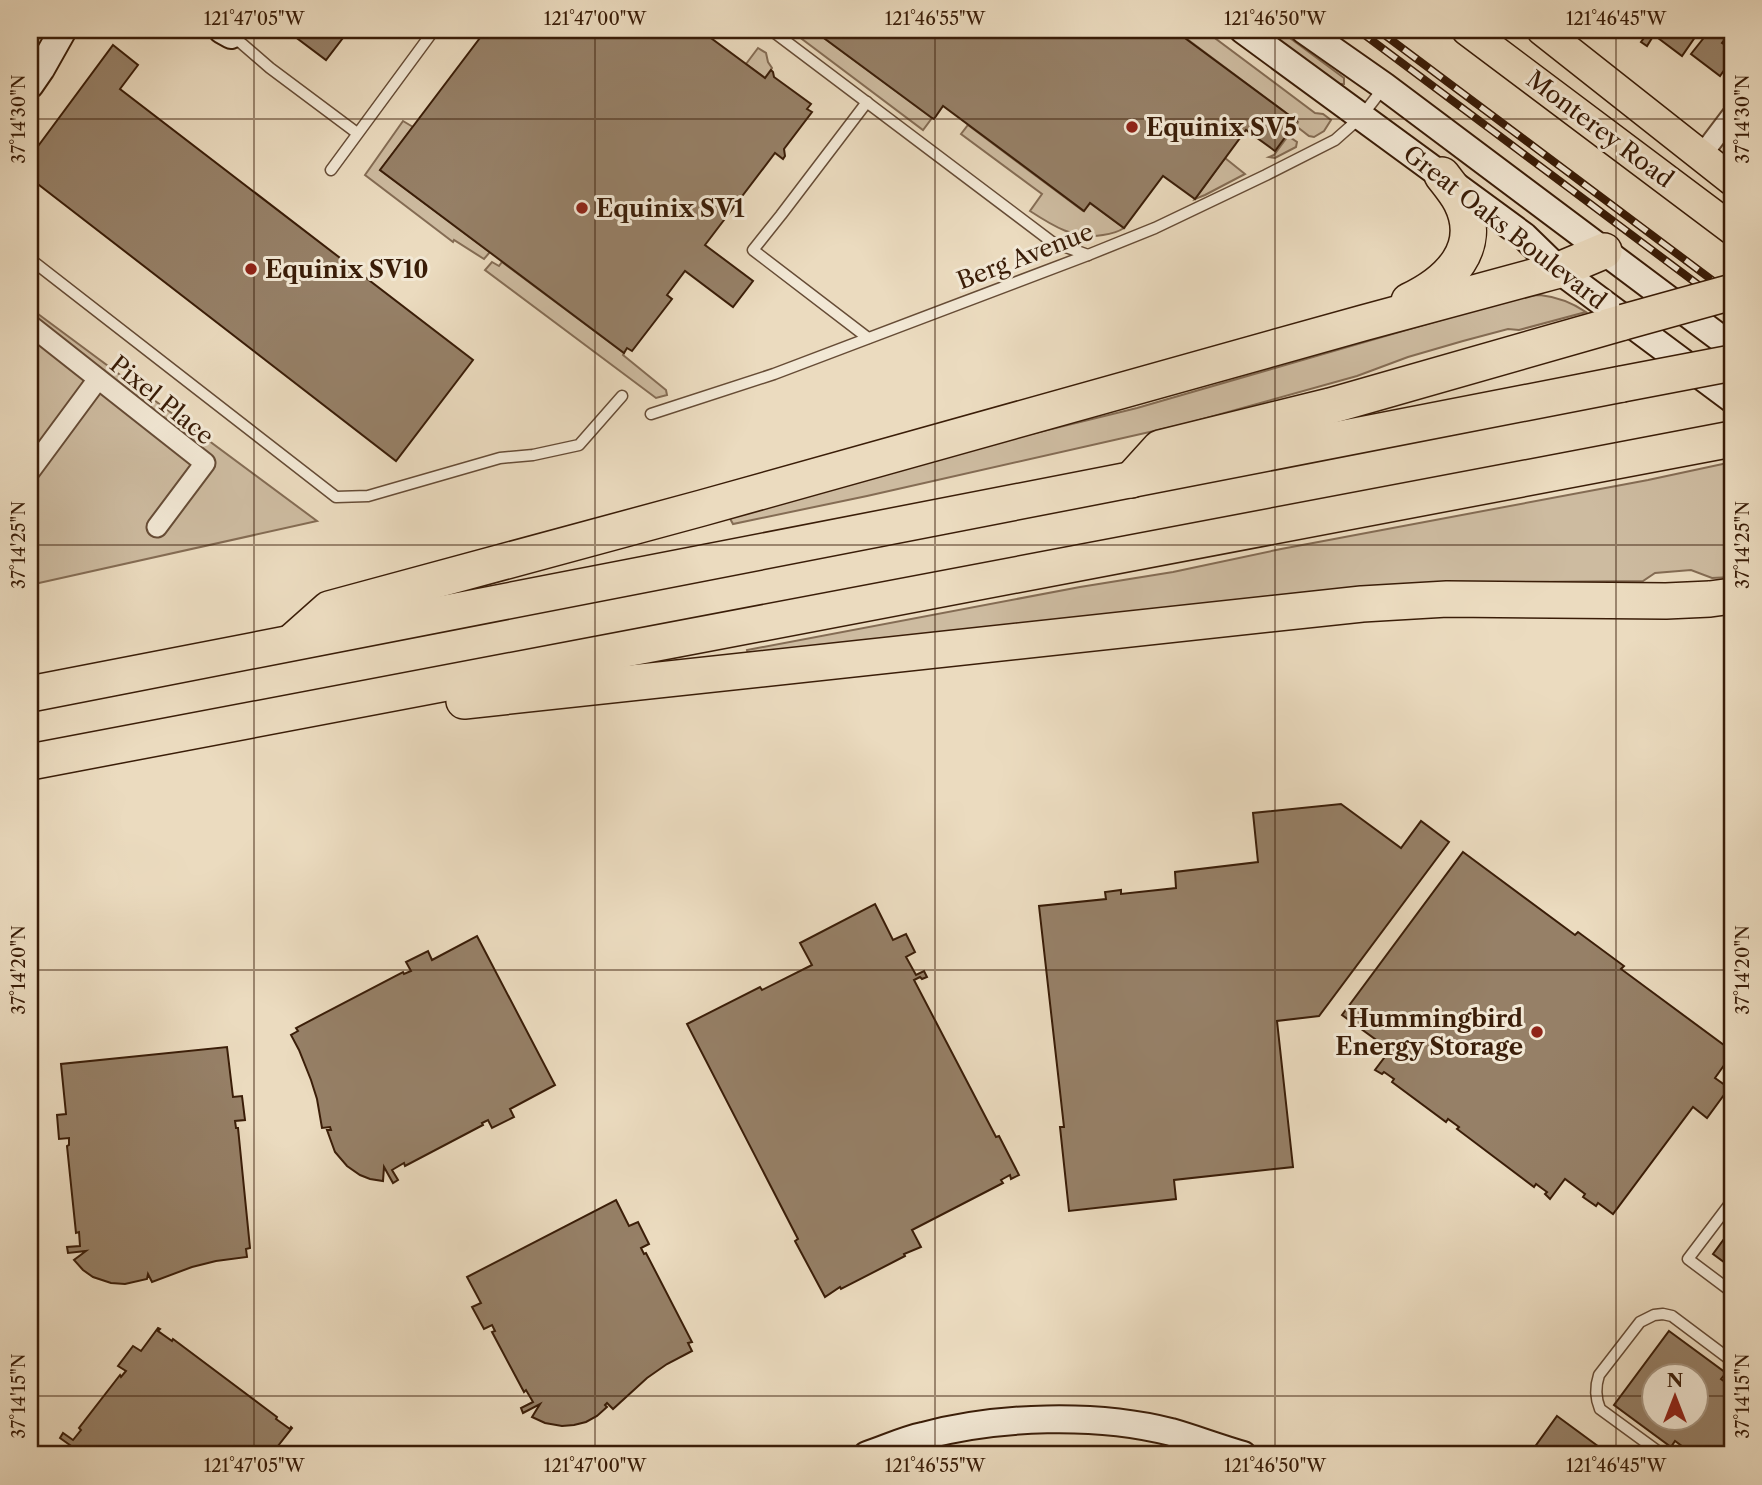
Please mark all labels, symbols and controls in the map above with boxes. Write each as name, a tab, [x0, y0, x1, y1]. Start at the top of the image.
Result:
text: 121°47'05"W	[204, 8, 306, 30]
text: 121°47'00"W	[544, 8, 647, 30]
text: 121°46'55"W	[885, 8, 987, 30]
text: 121°46'50"W	[1224, 8, 1327, 30]
text: 121°46'45"W	[1566, 8, 1667, 30]
street label: Monterey Road	[1521, 64, 1679, 194]
text: 37°14'30"N	[8, 74, 30, 164]
text: 37°14'30"N	[1732, 74, 1754, 164]
place label: Equinix SV5	[1146, 113, 1297, 142]
marker: Equinix SV5	[1124, 119, 1140, 135]
street label: Great Oaks Boulevard	[1398, 139, 1612, 315]
place label: Equinix SV1	[596, 194, 745, 223]
marker: Equinix SV1	[574, 200, 590, 216]
street label: Berg Avenue	[953, 217, 1097, 295]
place label: Equinix SV10	[265, 255, 429, 284]
marker: Equinix SV10	[243, 261, 259, 277]
street label: Pixel Place	[104, 349, 220, 451]
text: 37°14'25"N	[8, 501, 30, 589]
text: 37°14'25"N	[1732, 501, 1754, 589]
text: 37°14'20"N	[8, 925, 30, 1015]
text: 37°14'20"N	[1732, 925, 1754, 1015]
place label: Hummingbird Energy Storage	[1335, 1004, 1523, 1061]
marker: Hummingbird Energy Storage	[1529, 1024, 1545, 1040]
text: 37°14'15"N	[8, 1353, 30, 1439]
text: 37°14'15"N	[1732, 1353, 1754, 1439]
north arrow	[1640, 1362, 1710, 1432]
text: N	[1667, 1369, 1683, 1392]
text: 121°47'05"W	[204, 1455, 306, 1477]
text: 121°47'00"W	[544, 1455, 647, 1477]
text: 121°46'55"W	[885, 1455, 987, 1477]
text: 121°46'50"W	[1224, 1455, 1327, 1477]
text: 121°46'45"W	[1566, 1455, 1667, 1477]

